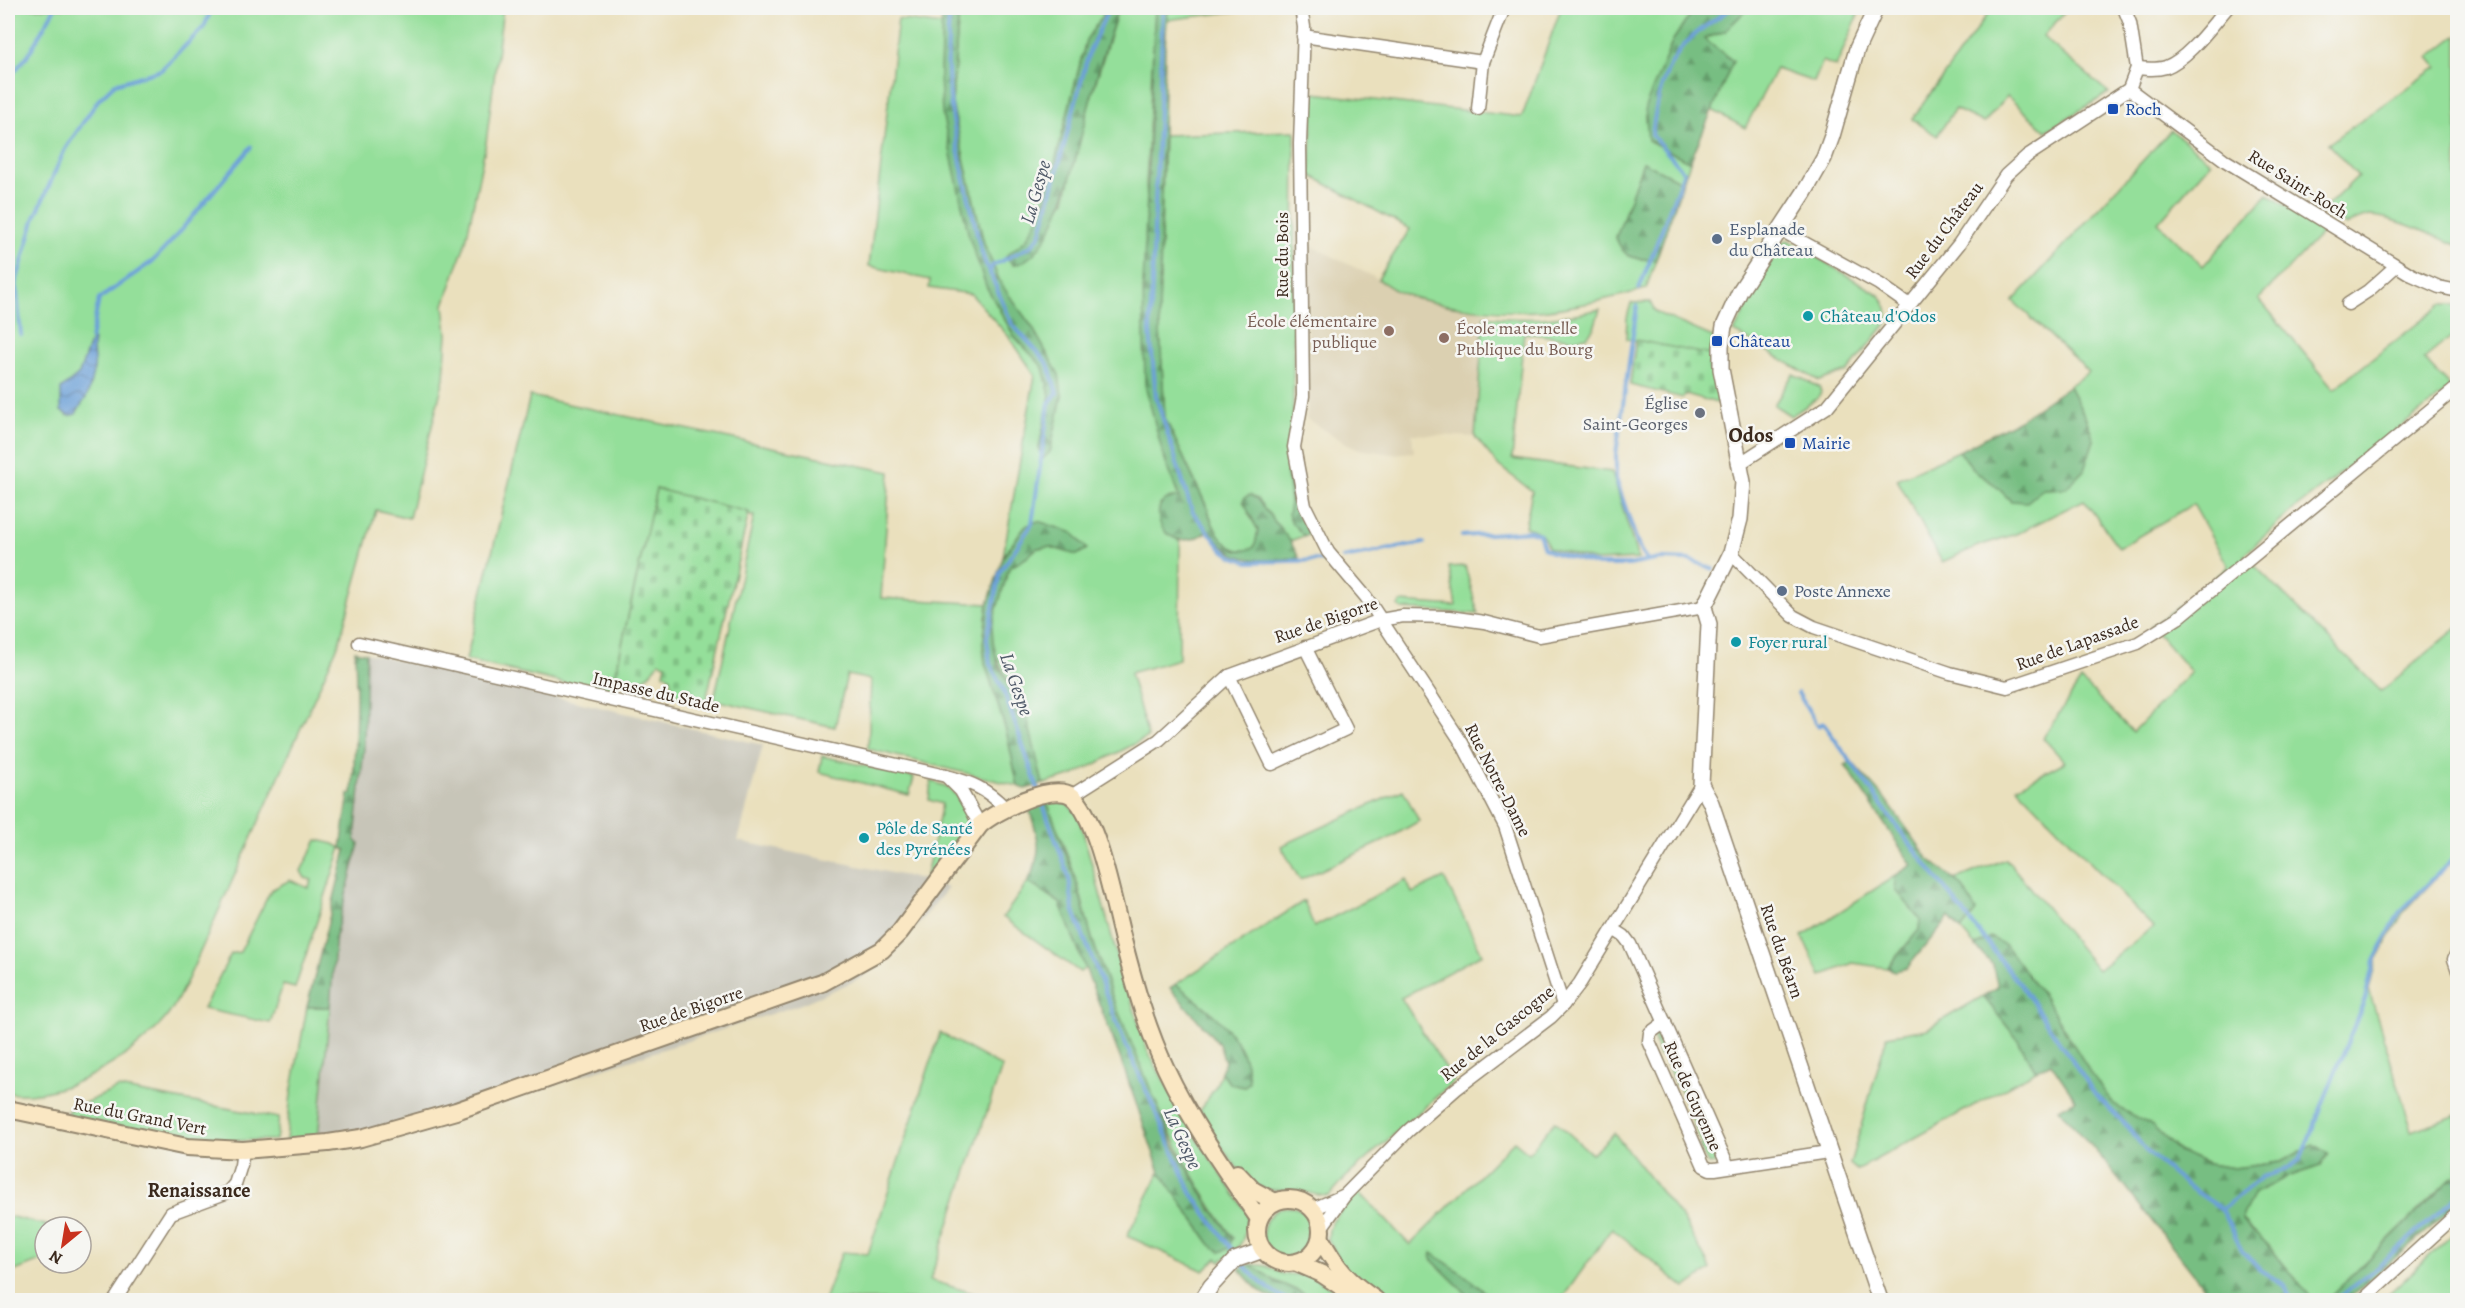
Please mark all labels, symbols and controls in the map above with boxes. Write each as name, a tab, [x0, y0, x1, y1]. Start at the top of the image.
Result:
place label: Roch	[2125, 97, 2162, 121]
marker: Roch	[2106, 102, 2120, 116]
street label: Rue Saint-Roch	[2244, 144, 2353, 224]
water label: La Gespe	[1014, 157, 1057, 227]
street label: Rue du Château	[1899, 176, 1989, 284]
street label: Rue du Bois	[1270, 212, 1294, 298]
place label: Esplanade du Château	[1729, 217, 1814, 262]
marker: Esplanade du Château	[1710, 232, 1724, 246]
place label: Château d'Odos	[1820, 304, 1936, 328]
place label: École élémentaire publique	[1247, 309, 1377, 354]
marker: Château d'Odos	[1801, 309, 1815, 323]
place label: École maternelle Publique du Bourg	[1456, 316, 1593, 361]
marker: École élémentaire publique	[1382, 324, 1396, 338]
place label: Château	[1729, 329, 1791, 353]
marker: École maternelle Publique du Bourg	[1437, 331, 1451, 345]
marker: Château	[1710, 334, 1724, 348]
place label: Église Saint-Georges	[1583, 391, 1688, 436]
marker: Église Saint-Georges	[1693, 406, 1707, 420]
district label: Odos	[1729, 421, 1773, 449]
place label: Mairie	[1802, 431, 1851, 455]
marker: Mairie	[1783, 436, 1797, 450]
place label: Poste Annexe	[1794, 579, 1891, 603]
marker: Poste Annexe	[1775, 584, 1789, 598]
street label: Rue de Bigorre	[1271, 591, 1381, 649]
street label: Rue de Lapassade	[2012, 610, 2142, 676]
place label: Foyer rural	[1748, 630, 1828, 654]
marker: Foyer rural	[1729, 635, 1743, 649]
water label: La Gespe	[993, 649, 1040, 719]
street label: Impasse du Stade	[590, 666, 722, 718]
street label: Rue Notre-Dame	[1459, 719, 1537, 841]
place label: Pôle de Santé des Pyrénées	[876, 816, 973, 861]
marker: Pôle de Santé des Pyrénées	[857, 831, 871, 845]
street label: Rue du Béarn	[1755, 900, 1809, 1002]
street label: Rue de Bigorre	[636, 980, 746, 1038]
street label: Rue de la Gascogne	[1435, 980, 1559, 1086]
street label: Rue de Guyenne	[1658, 1037, 1728, 1155]
street label: Rue du Grand Vert	[71, 1091, 209, 1141]
water label: La Gespe	[1157, 1103, 1208, 1173]
district label: Renaissance	[148, 1177, 250, 1204]
north arrow	[33, 1215, 93, 1275]
text: N	[45, 1245, 67, 1270]

